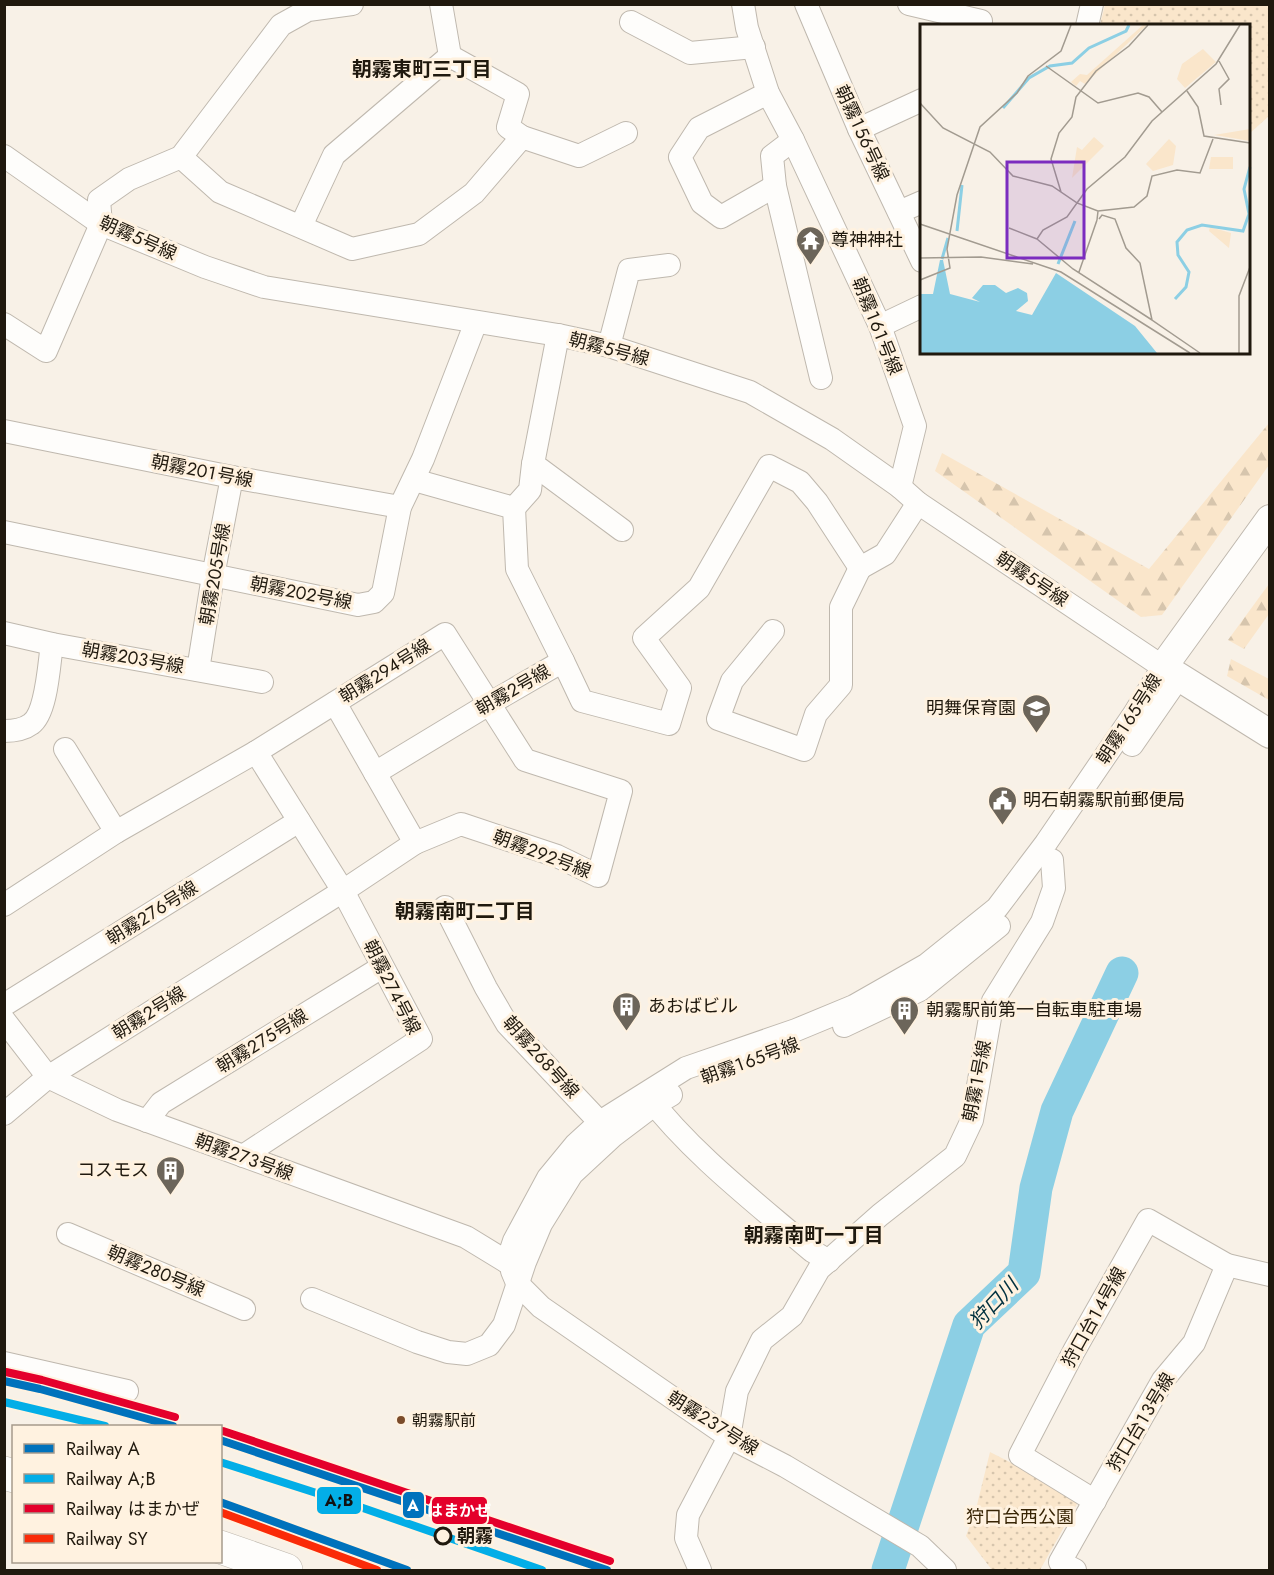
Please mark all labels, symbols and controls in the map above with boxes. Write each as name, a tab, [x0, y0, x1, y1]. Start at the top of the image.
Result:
inset map	[920, 24, 1250, 354]
district label: 朝霧東町三丁目	[352, 55, 492, 84]
street label: 朝霧１５６号線	[828, 81, 896, 185]
street label: 朝霧５号線	[95, 209, 181, 267]
temple icon: 尊神神社	[794, 224, 826, 266]
place label: 尊神神社	[831, 227, 903, 253]
street label: 朝霧１６１号線	[846, 273, 908, 379]
street label: 朝霧５号線	[566, 326, 652, 372]
street label: 朝霧２０１号線	[149, 448, 255, 494]
street label: 朝霧２０５号線	[193, 521, 237, 627]
street label: 朝霧５号線	[991, 545, 1073, 613]
street label: 朝霧２０２号線	[248, 570, 354, 616]
street label: 朝霧２９４号線	[334, 633, 436, 709]
street label: 朝霧２０３号線	[80, 636, 186, 680]
street label: 朝霧２号線	[471, 658, 555, 722]
street label: 朝霧１６５号線	[1090, 669, 1168, 769]
school or university icon: 明舞保育園	[1021, 692, 1053, 734]
place label: 明舞保育園	[926, 695, 1016, 721]
public building icon: 明石朝霧駅前郵便局	[986, 784, 1018, 826]
place label: 明石朝霧駅前郵便局	[1023, 787, 1185, 813]
street label: 朝霧２９２号線	[489, 823, 595, 885]
street label: 朝霧２７６号線	[101, 875, 203, 951]
district label: 朝霧南町二丁目	[395, 897, 535, 926]
street label: 朝霧２７４号線	[357, 935, 427, 1039]
street label: 朝霧２号線	[107, 980, 191, 1046]
building icon: あおばビル	[611, 990, 643, 1032]
place label: あおばビル	[648, 993, 738, 1019]
building icon: 朝霧駅前第一自転車駐車場	[889, 994, 921, 1036]
place label: 朝霧駅前第一自転車駐車場	[926, 997, 1142, 1023]
street label: 朝霧２７５号線	[211, 1003, 313, 1079]
street label: 朝霧２６８号線	[497, 1010, 585, 1104]
street label: 朝霧１６５号線	[697, 1031, 803, 1091]
street label: 朝霧１号線	[956, 1038, 998, 1124]
street label: 朝霧２７３号線	[191, 1127, 297, 1187]
building icon: コスモス	[154, 1154, 186, 1196]
place label: コスモス	[77, 1157, 149, 1183]
district label: 朝霧南町一丁目	[744, 1221, 884, 1250]
street label: 朝霧２８０号線	[103, 1239, 209, 1303]
street label: 狩口台１４号線	[1056, 1262, 1132, 1372]
water label: 狩口川	[963, 1271, 1026, 1336]
street label: 狩口台１３号線	[1101, 1368, 1181, 1476]
street label: 朝霧２３７号線	[662, 1385, 764, 1461]
place label: 朝霧駅前	[412, 1409, 476, 1432]
marker: 朝霧駅前	[395, 1414, 407, 1426]
legend	[12, 1425, 222, 1563]
text: Railway A	[66, 1436, 140, 1462]
text: Railway A;B	[66, 1466, 156, 1492]
line badge: A;B	[316, 1486, 362, 1515]
text: A;B	[324, 1489, 353, 1512]
line badge: A	[402, 1491, 425, 1519]
text: A	[406, 1494, 419, 1517]
text: Railway はまかぜ	[66, 1496, 200, 1522]
line badge: はまかぜ	[431, 1496, 488, 1525]
text: はまかぜ	[427, 1499, 491, 1522]
park label: 狩口台西公園	[966, 1504, 1074, 1530]
place label: 朝霧	[457, 1523, 493, 1549]
text: Railway SY	[66, 1526, 149, 1552]
marker: 朝霧	[434, 1527, 452, 1545]

